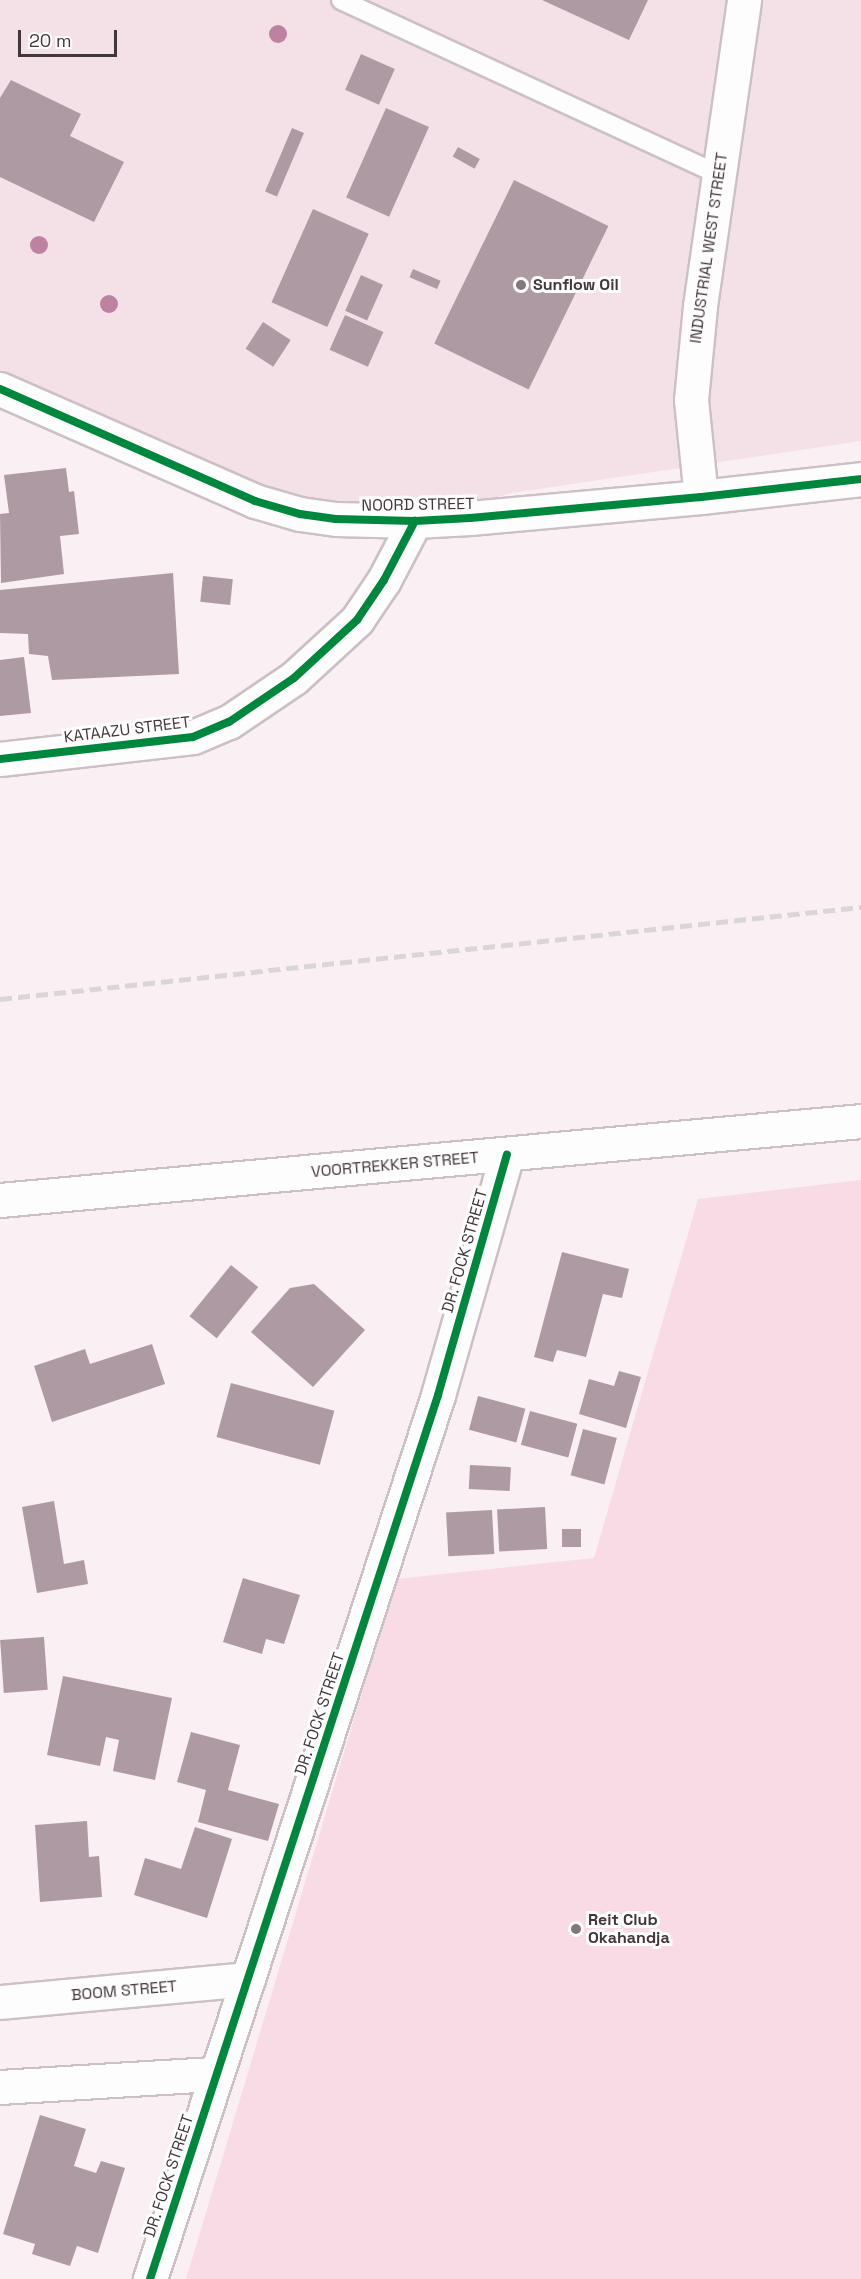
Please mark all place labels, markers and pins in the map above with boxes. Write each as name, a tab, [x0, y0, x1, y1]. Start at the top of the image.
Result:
place label: Sunflow Oil	[533, 275, 619, 295]
marker: Sunflow Oil	[514, 278, 528, 292]
place label: Reit Club Okahandja	[588, 1910, 670, 1948]
marker: Reit Club Okahandja	[569, 1922, 583, 1936]

